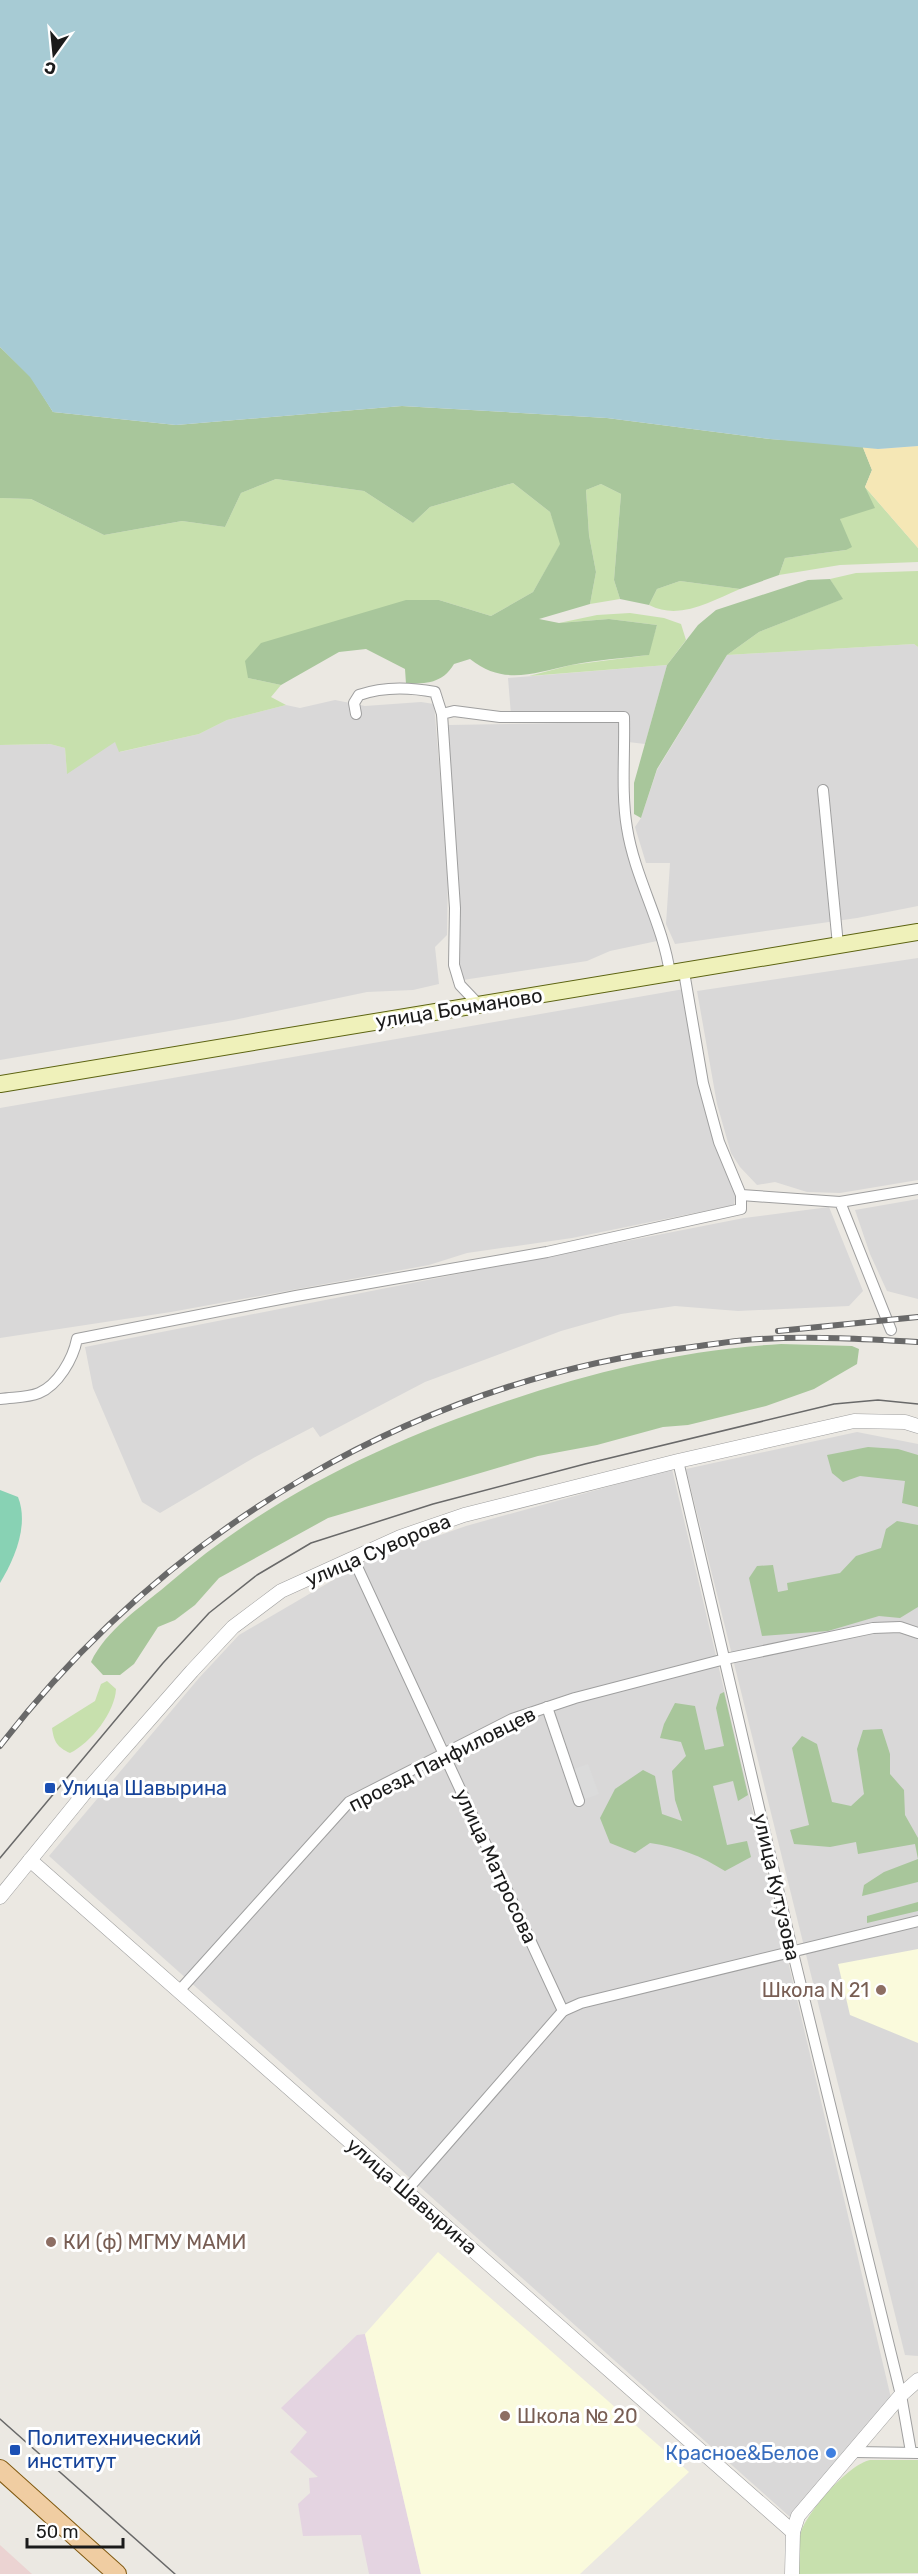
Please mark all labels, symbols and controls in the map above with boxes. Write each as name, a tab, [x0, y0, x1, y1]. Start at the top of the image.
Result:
north arrow	[24, 24, 84, 84]
text: С	[42, 57, 58, 79]
street label: улица Бочманово	[374, 983, 544, 1033]
street label: улица Суворова	[302, 1509, 454, 1591]
street label: проезд Панфиловцев	[344, 1701, 540, 1817]
place label: Улица Шавырина	[62, 1776, 227, 1800]
marker: Улица Шавырина	[43, 1781, 57, 1795]
street label: улица Матросова	[450, 1785, 542, 1947]
street label: улица Кутузова	[748, 1811, 806, 1963]
place label: Школа N 21	[762, 1978, 869, 2002]
marker: Школа N 21	[874, 1983, 888, 1997]
street label: улица Шавырина	[342, 2133, 482, 2259]
place label: КИ (ф) МГМУ МАМИ	[63, 2230, 246, 2254]
marker: КИ (ф) МГМУ МАМИ	[44, 2235, 58, 2249]
place label: Школа № 20	[517, 2404, 638, 2428]
marker: Школа № 20	[498, 2409, 512, 2423]
place label: Политехнический институт	[27, 2426, 201, 2473]
place label: Красное&Белое	[665, 2441, 819, 2465]
marker: Политехнический институт	[8, 2443, 22, 2457]
marker: Красное&Белое	[824, 2446, 838, 2460]
scale bar	[27, 2511, 123, 2549]
text: 50 m	[36, 2521, 79, 2543]

